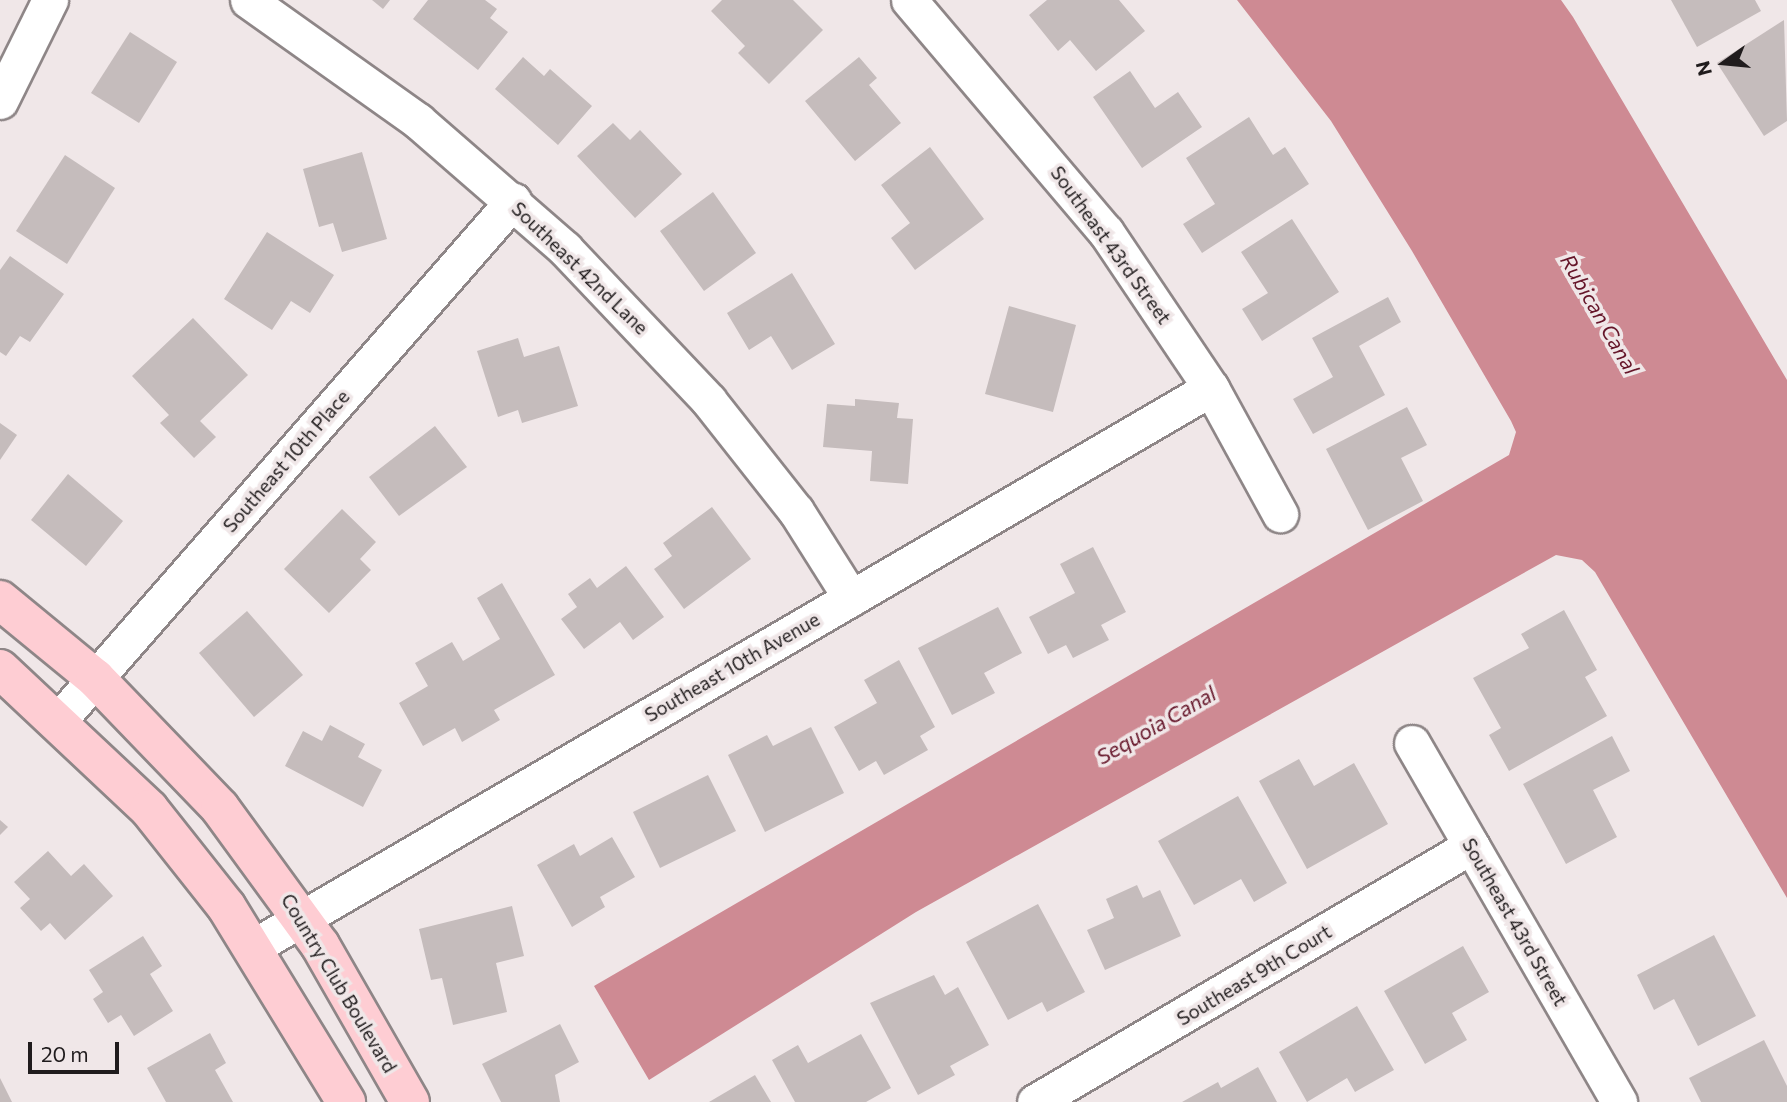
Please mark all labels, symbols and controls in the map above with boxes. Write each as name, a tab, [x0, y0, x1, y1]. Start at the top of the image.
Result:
north arrow	[1689, 28, 1759, 98]
text: N	[1690, 59, 1716, 78]
street label: Southeast 43rd Street	[1046, 162, 1176, 328]
street label: Southeast 42nd Lane	[507, 197, 653, 339]
water label: Rubican Canal	[1555, 249, 1645, 379]
street label: Southeast 10th Place	[218, 385, 354, 537]
street label: Southeast 10th Avenue	[641, 608, 823, 726]
water label: Sequoia Canal	[1092, 681, 1220, 769]
street label: Southeast 43rd Street	[1458, 834, 1572, 1010]
street label: Country Club Boulevard	[277, 889, 401, 1077]
street label: Southeast 9th Court	[1173, 920, 1335, 1030]
scale bar	[32, 1028, 122, 1072]
text: 20 m	[41, 1041, 89, 1066]

